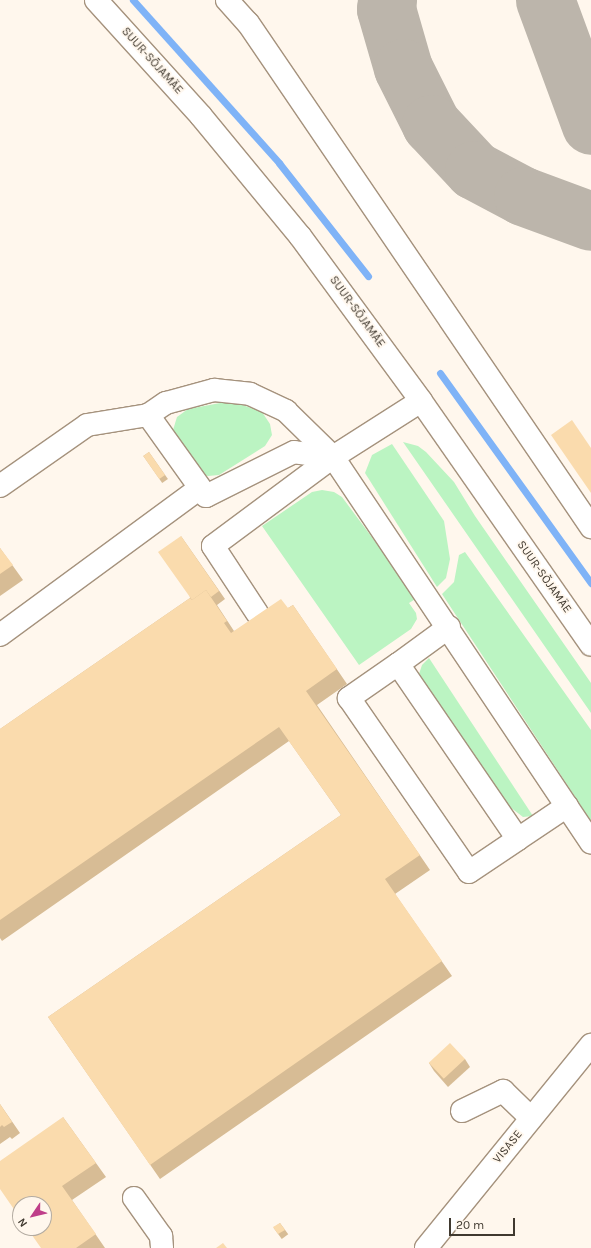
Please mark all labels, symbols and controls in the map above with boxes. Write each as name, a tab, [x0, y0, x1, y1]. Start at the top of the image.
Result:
street label: SUUR-SÕJAMÄE	[118, 25, 186, 97]
street label: SUUR-SÕJAMÄE	[326, 273, 388, 351]
street label: SUUR-SÕJAMÄE	[514, 538, 574, 616]
street label: VISASE	[490, 1128, 526, 1166]
north arrow	[12, 1196, 52, 1236]
scale bar	[451, 1210, 517, 1236]
text: N	[15, 1216, 30, 1230]
text: 20 m	[456, 1218, 484, 1232]

